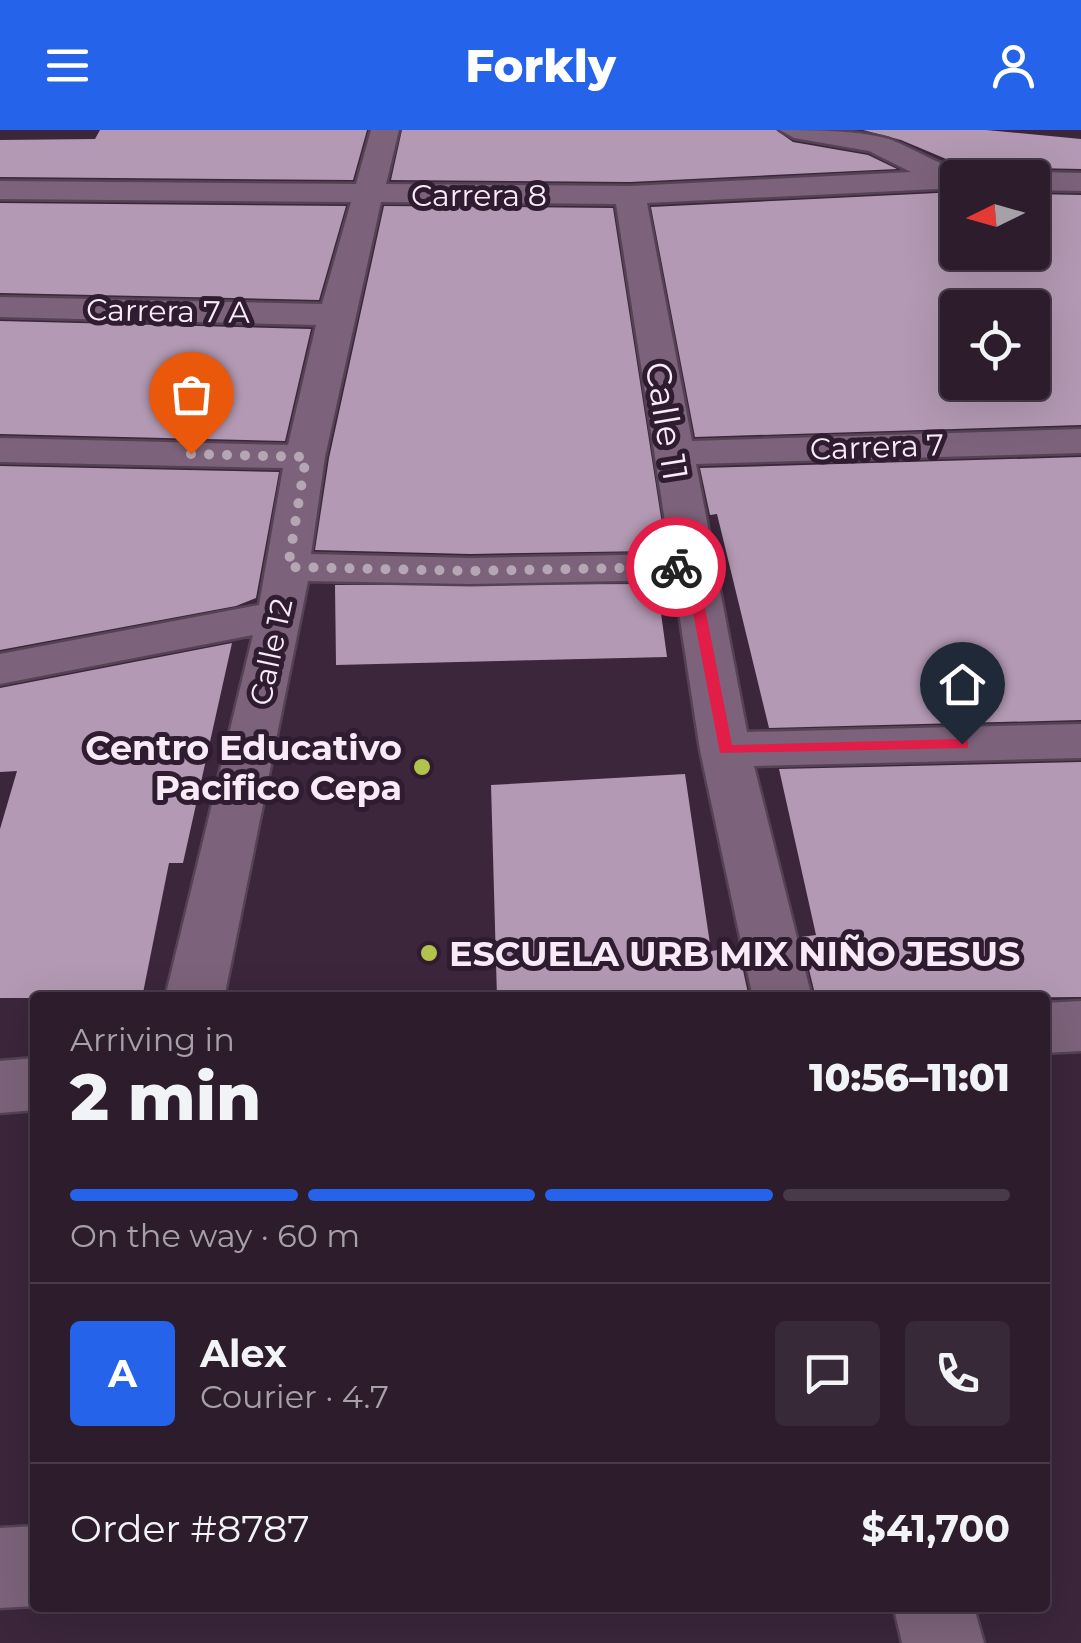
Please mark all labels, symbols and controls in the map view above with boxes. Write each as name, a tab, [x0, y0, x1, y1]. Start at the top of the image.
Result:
icon: menu	[40, 38, 95, 93]
text: Forkly	[465, 38, 616, 93]
icon: person	[986, 38, 1041, 93]
north arrow	[940, 160, 1050, 270]
map controls	[940, 160, 1050, 400]
street label: Carrera 8	[411, 177, 547, 214]
button: locate	[940, 290, 1050, 400]
street label: Carrera 7 A	[86, 291, 251, 331]
pin	[149, 352, 234, 455]
street label: Calle 11	[636, 359, 698, 483]
icon: bag	[164, 367, 219, 422]
street label: Carrera 7	[809, 426, 945, 468]
courier	[626, 517, 726, 617]
icon: bike	[649, 540, 704, 595]
street label: Calle 12	[242, 595, 300, 709]
pin	[920, 642, 1005, 745]
icon: home	[935, 657, 990, 712]
place label: Centro Educativo Pacifico Cepa	[85, 726, 402, 809]
marker: Centro Educativo Pacifico Cepa	[411, 756, 433, 778]
place label: ESCUELA URB MIX NIÑO JESUS	[449, 932, 1020, 975]
marker: ESCUELA URB MIX NIÑO JESUS	[418, 942, 440, 964]
text: Arriving in	[70, 1020, 235, 1059]
text: 10:56–11:01	[809, 1054, 1010, 1101]
text: 2 min	[70, 1057, 261, 1136]
text: On the way · 60 m	[70, 1216, 360, 1255]
button: chat	[775, 1321, 880, 1426]
button: phone	[905, 1321, 1010, 1426]
text: Alex	[200, 1330, 287, 1377]
text: A	[108, 1350, 137, 1397]
text: Courier · 4.7	[200, 1377, 389, 1416]
text: Order #8787	[70, 1505, 310, 1552]
text: $41,700	[862, 1505, 1010, 1552]

